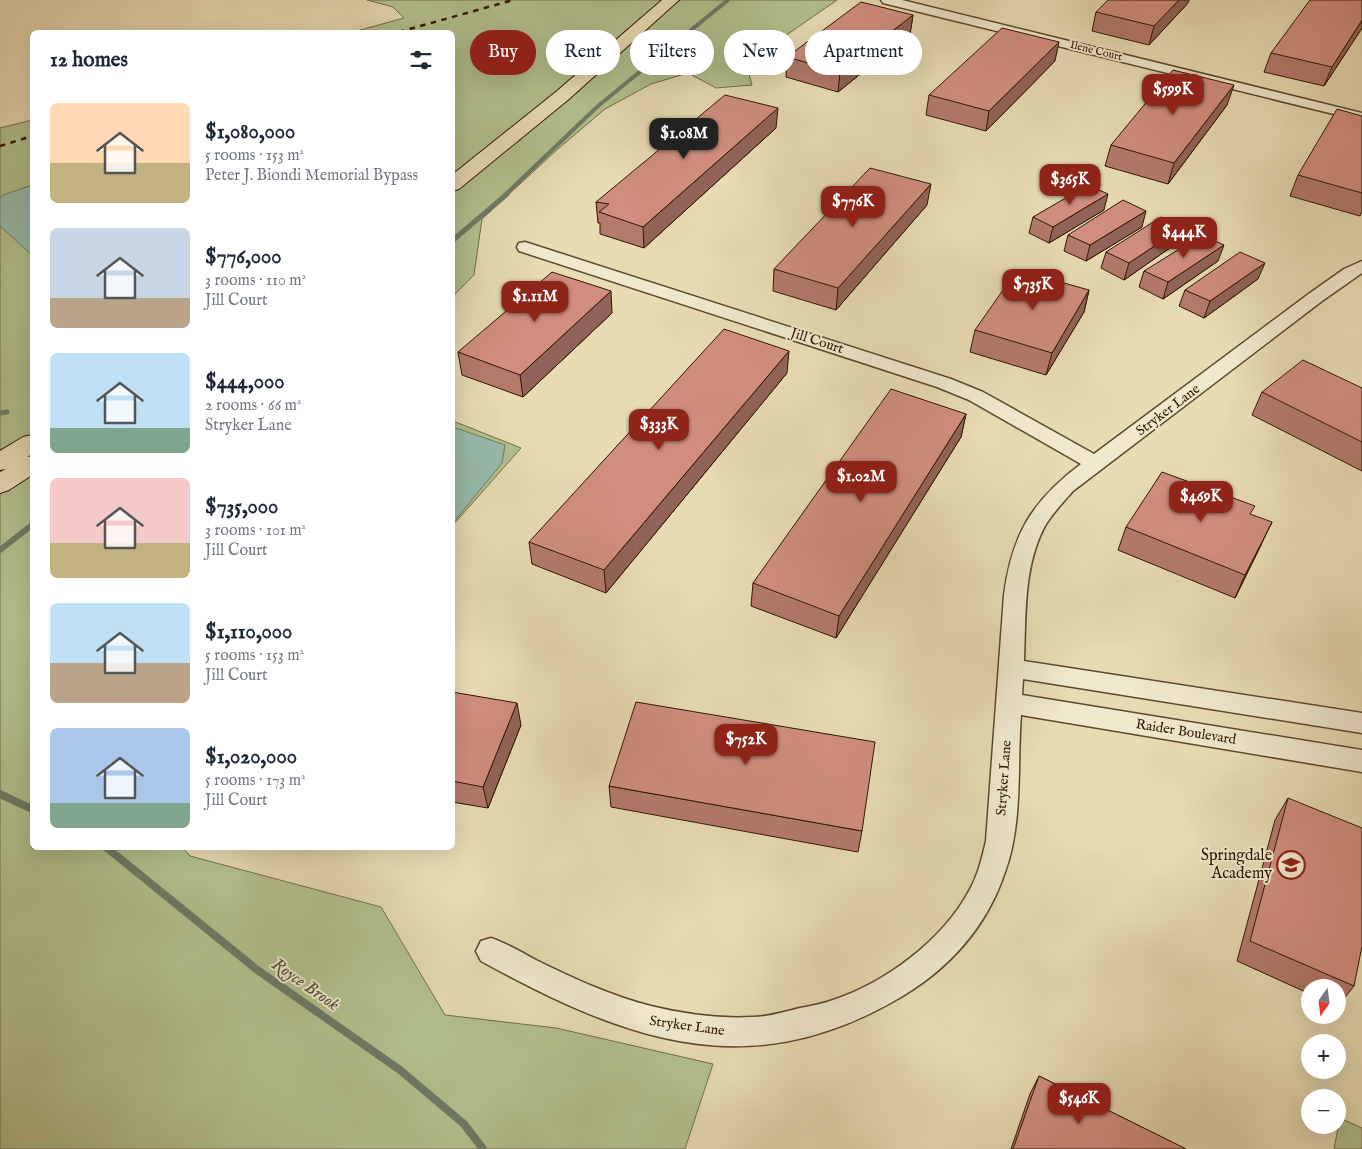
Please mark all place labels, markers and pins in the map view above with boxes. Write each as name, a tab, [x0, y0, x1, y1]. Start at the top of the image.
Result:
pin: $599K	[1138, 74, 1208, 116]
pin: $1.08M	[643, 118, 725, 160]
pin: $365K	[1035, 164, 1105, 206]
pin: $776K	[818, 186, 888, 228]
pin: $444K	[1149, 216, 1219, 259]
pin: $735K	[998, 268, 1068, 311]
pin: $1.11M	[494, 280, 576, 323]
pin: $333K	[624, 408, 694, 451]
pin: $1.02M	[820, 460, 902, 503]
pin: $469K	[1166, 480, 1236, 523]
pin: $752K	[711, 724, 781, 766]
place label: Springdale Academy	[1201, 846, 1272, 884]
school or university icon: Springdale Academy	[1276, 850, 1306, 880]
pin: $546K	[1044, 1082, 1114, 1125]

